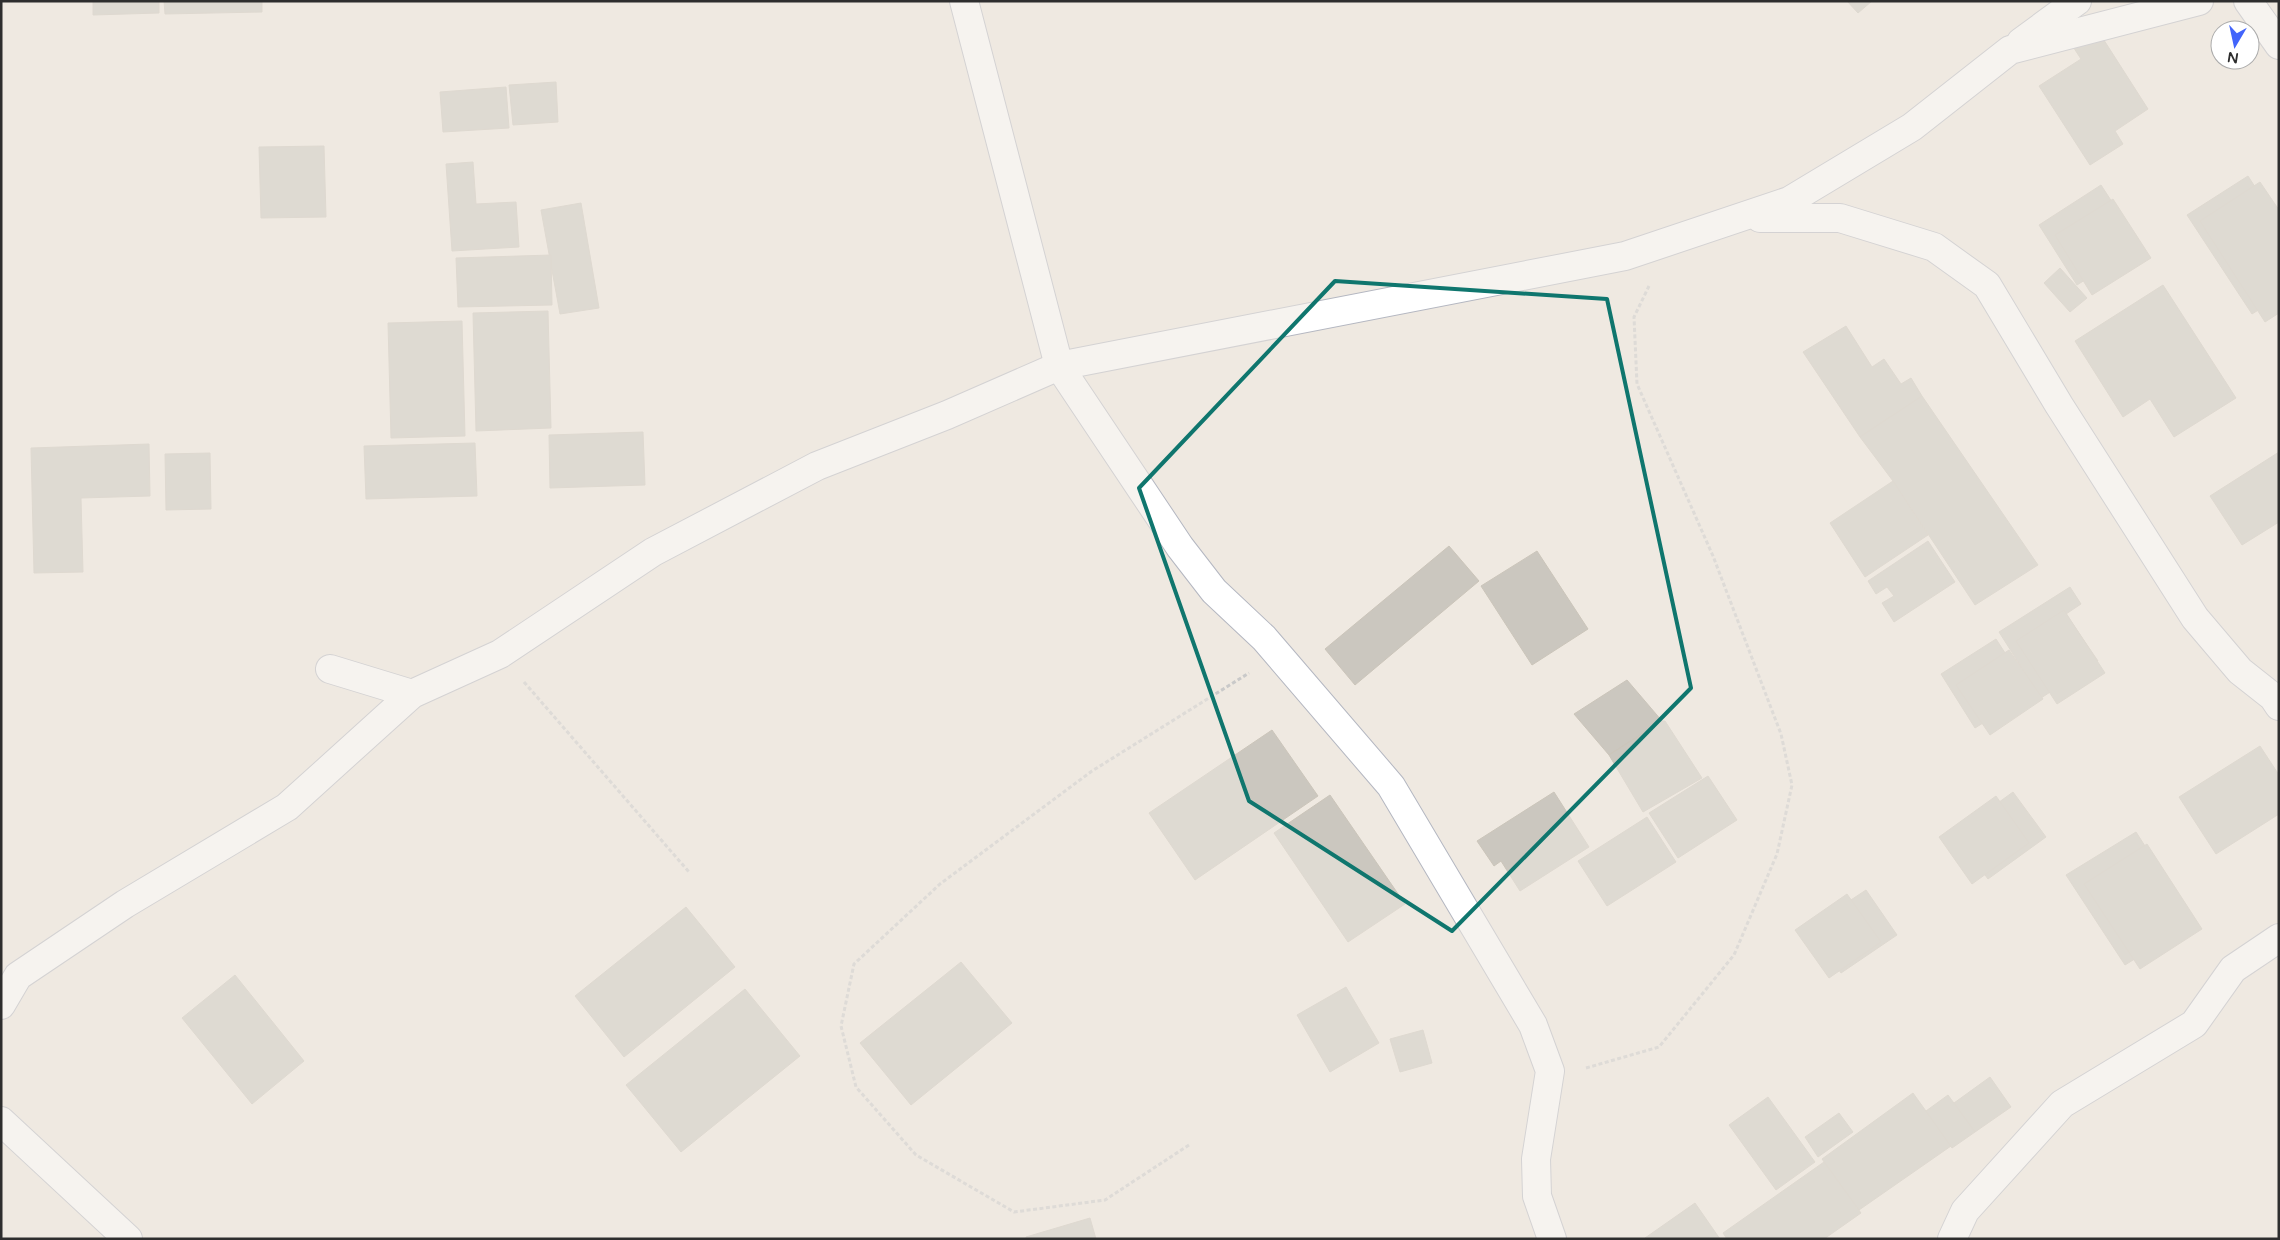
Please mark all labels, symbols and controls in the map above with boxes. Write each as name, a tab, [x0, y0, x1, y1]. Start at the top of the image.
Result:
north arrow	[2210, 20, 2260, 70]
text: N	[2226, 48, 2240, 67]

